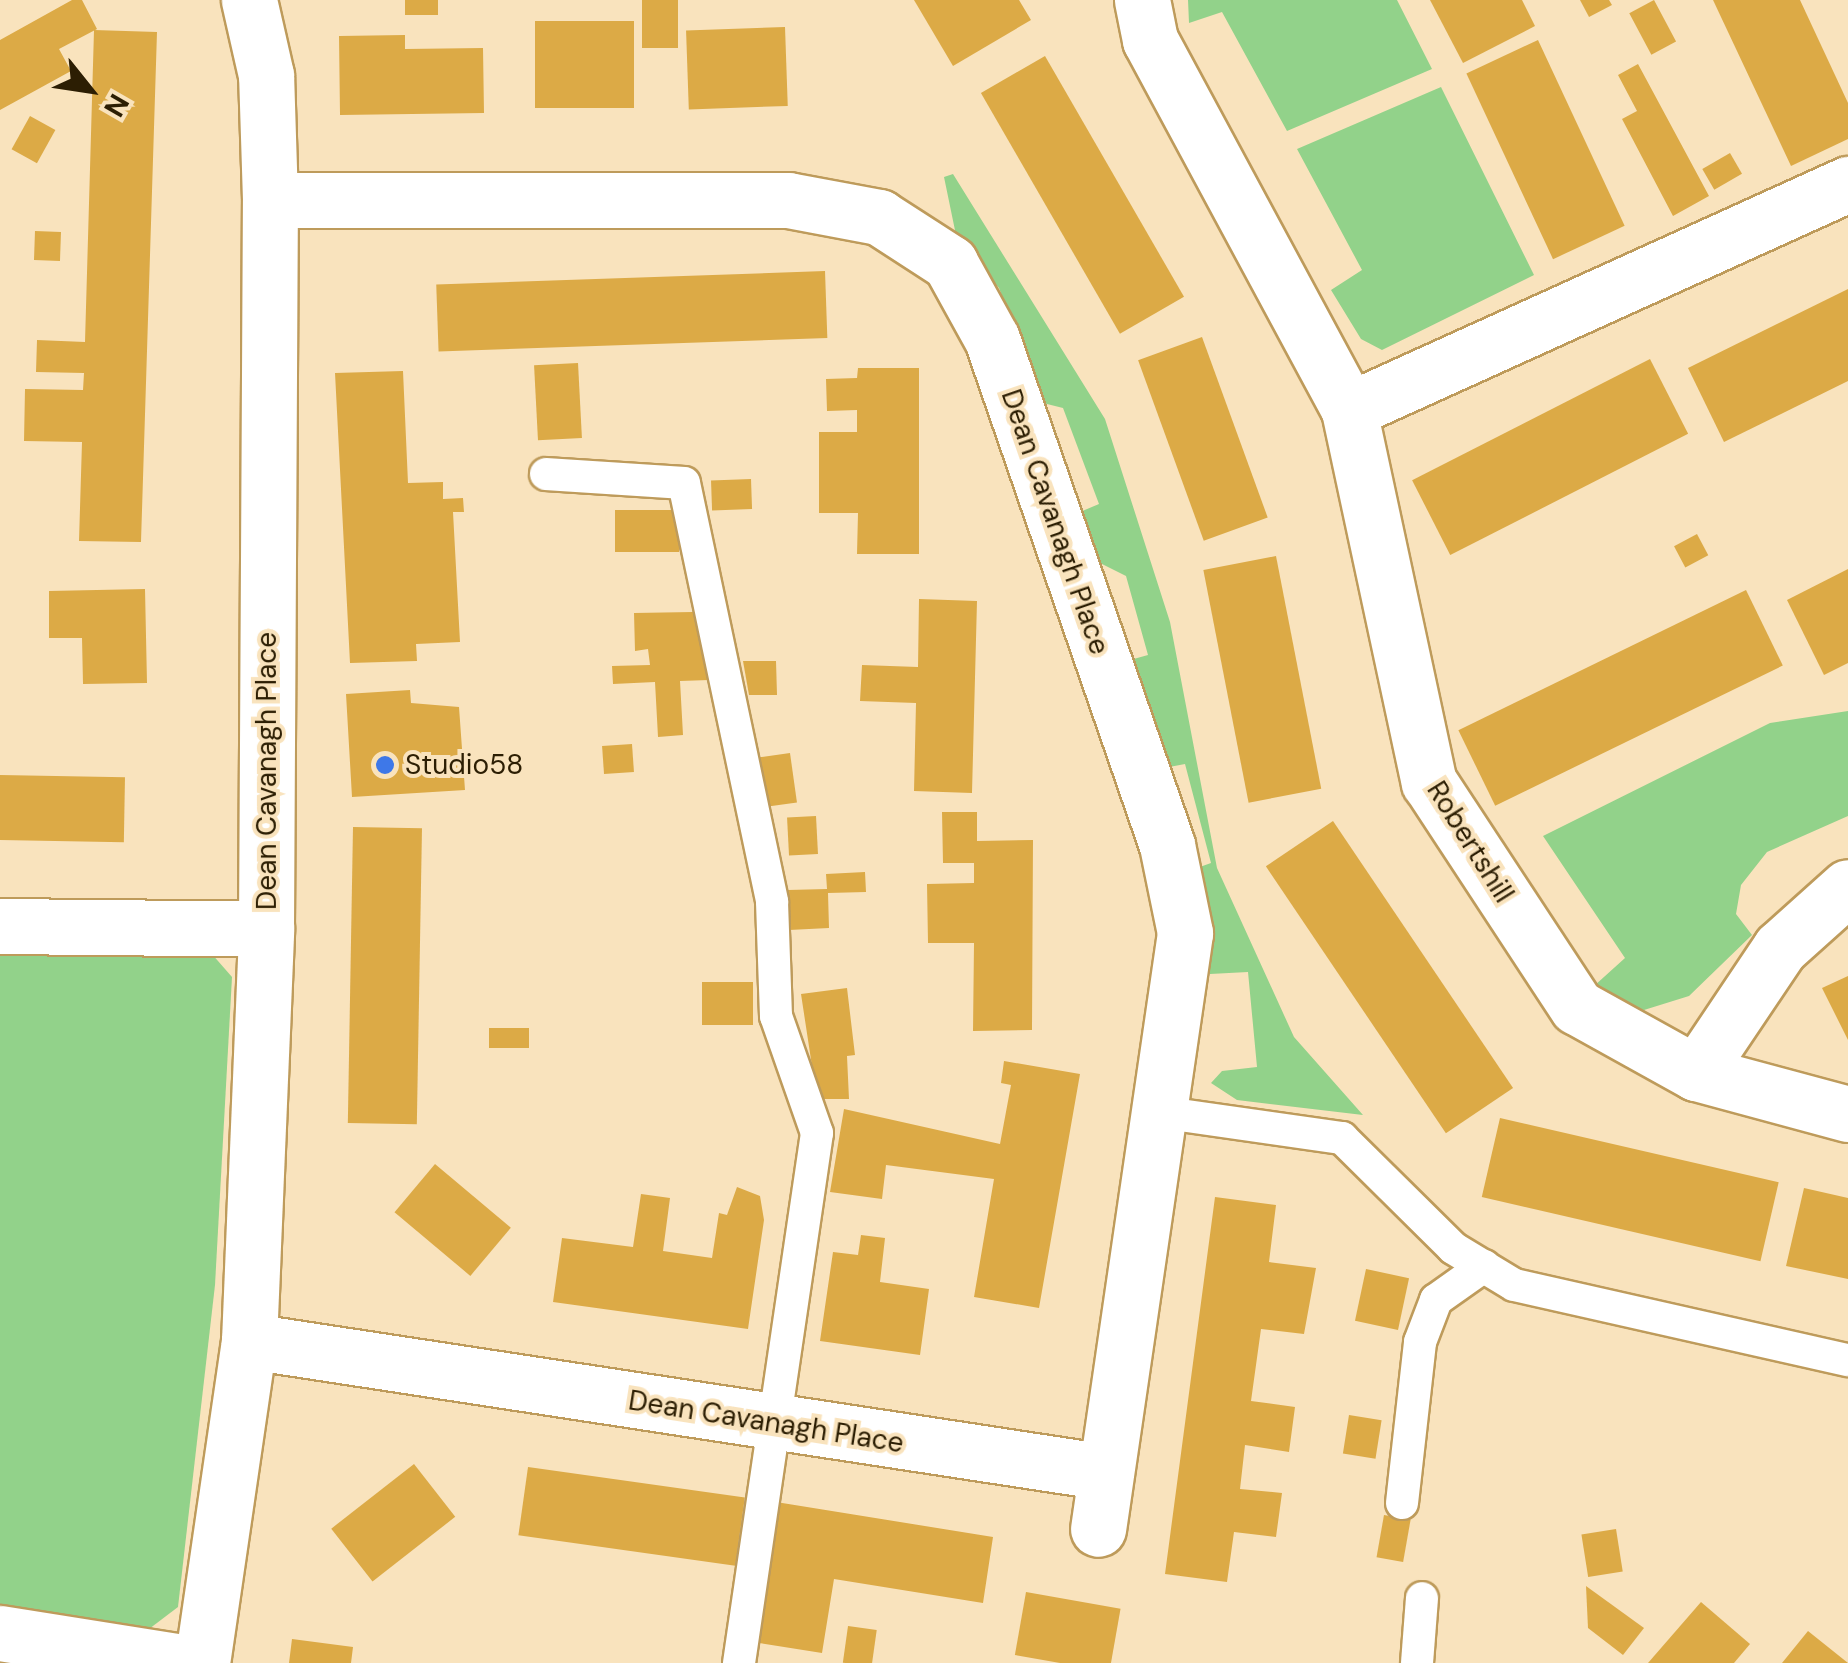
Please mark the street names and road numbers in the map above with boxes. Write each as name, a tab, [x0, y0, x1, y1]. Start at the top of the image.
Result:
street label: Dean Cavanagh Place	[994, 385, 1116, 659]
street label: Dean Cavanagh Place	[250, 632, 284, 910]
street label: Robertshill	[1420, 775, 1520, 909]
street label: Dean Cavanagh Place	[626, 1384, 906, 1460]

